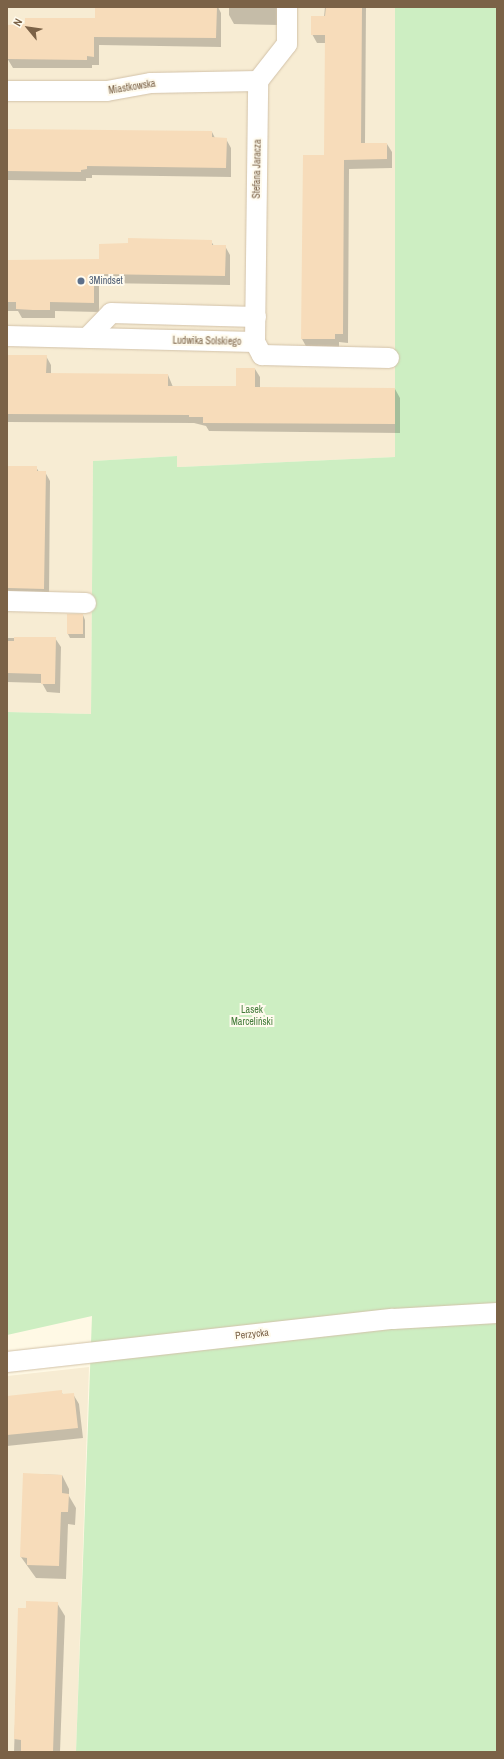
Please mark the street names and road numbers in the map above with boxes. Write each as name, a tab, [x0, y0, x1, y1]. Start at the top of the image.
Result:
street label: Miastkowska	[108, 77, 156, 97]
street label: Stefana Jaracza	[250, 139, 264, 199]
street label: Ludwika Solskiego	[172, 334, 242, 348]
street label: Perzycka	[235, 1326, 269, 1342]

